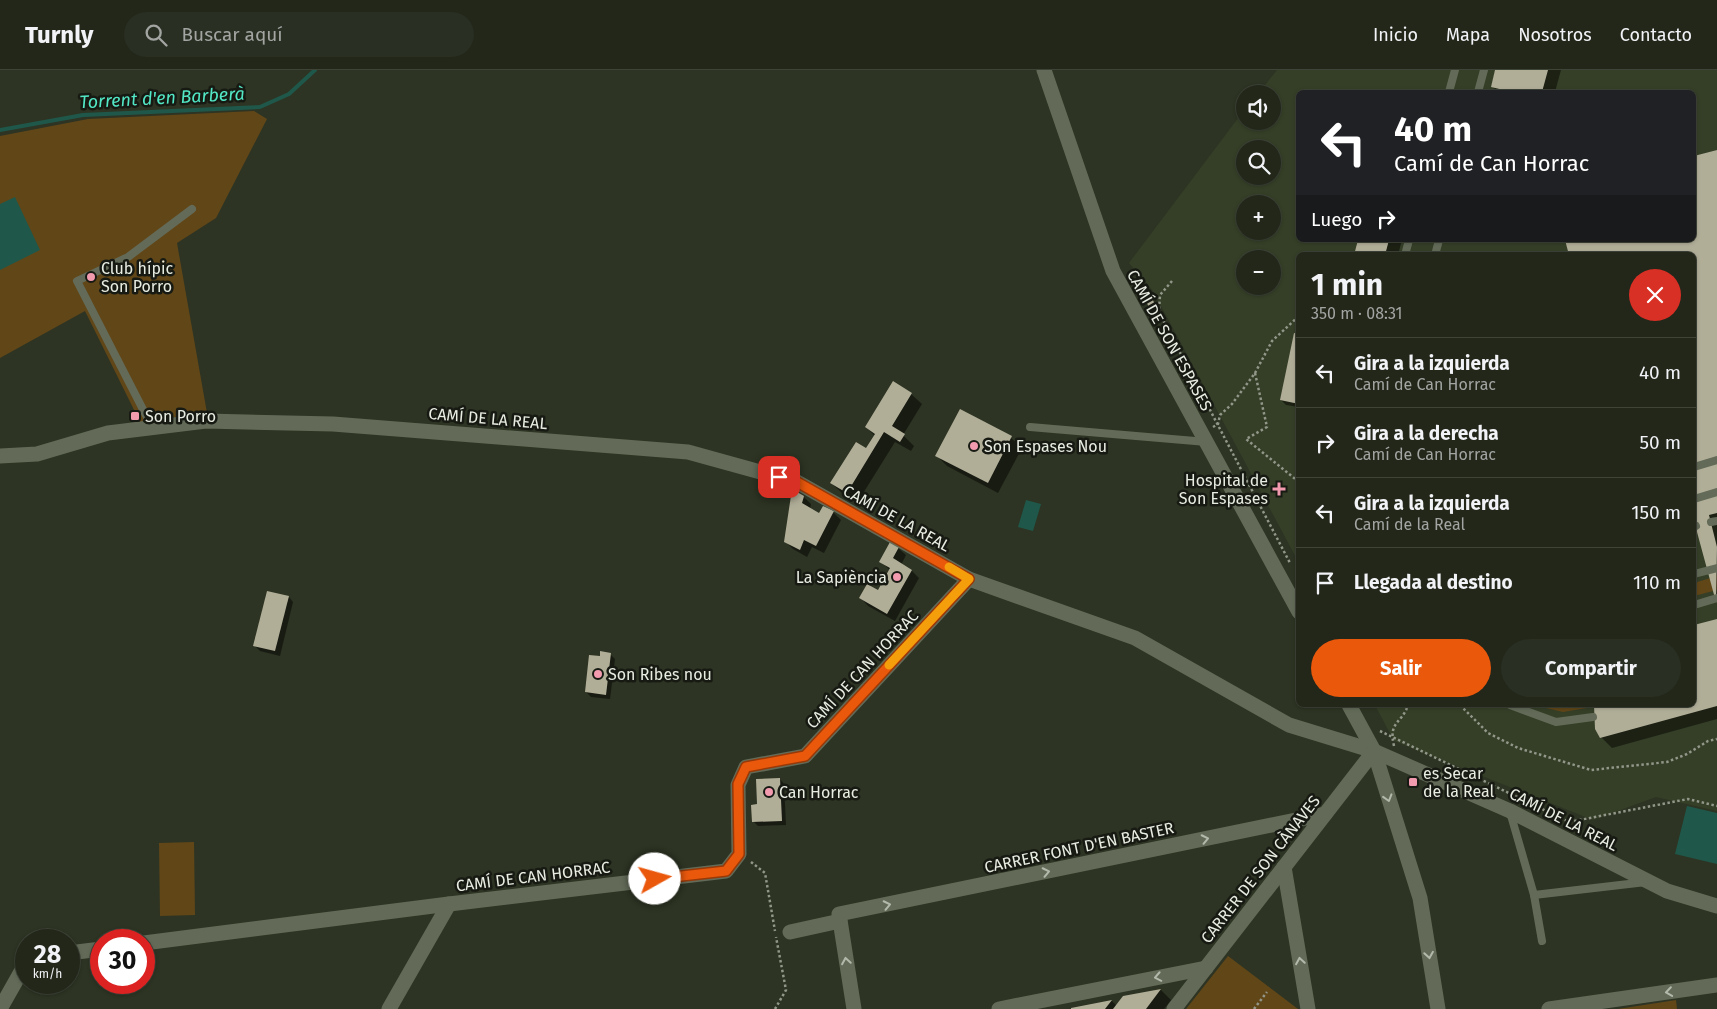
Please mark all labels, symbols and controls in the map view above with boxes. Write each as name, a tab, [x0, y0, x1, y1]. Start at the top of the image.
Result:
search box	[124, 12, 474, 57]
text: Turnly	[25, 21, 94, 49]
icon: search	[142, 21, 170, 49]
text: Buscar aquí	[182, 23, 283, 46]
text: Inicio	[1373, 24, 1418, 46]
text: Mapa	[1446, 24, 1490, 46]
text: Nosotros	[1518, 24, 1592, 46]
text: Contacto	[1620, 24, 1692, 46]
water label: Torrent d'en Barberà	[79, 83, 245, 113]
map controls	[1236, 85, 1281, 295]
button: sound	[1236, 85, 1281, 130]
text: 40 m	[1394, 108, 1472, 150]
icon: left	[1311, 110, 1376, 175]
button: search	[1236, 140, 1281, 185]
text: Camí de Can Horrac	[1394, 150, 1589, 177]
button: +	[1236, 195, 1281, 240]
icon: right	[1372, 205, 1400, 233]
text: Luego	[1311, 208, 1362, 231]
button: −	[1236, 250, 1281, 295]
place label: Club hípic Son Porro	[101, 259, 173, 296]
street label: CAMÍ DE SON ESPASES	[1123, 266, 1217, 414]
text: 1 min	[1311, 267, 1383, 303]
button: close	[1629, 269, 1681, 321]
marker: Club hípic Son Porro	[85, 271, 97, 283]
text: 350 m · 08:31	[1311, 304, 1402, 323]
text: Gira a la izquierda	[1354, 352, 1510, 375]
icon: left	[1311, 359, 1339, 387]
text: 40 m	[1639, 361, 1681, 384]
text: Camí de Can Horrac	[1354, 375, 1496, 394]
street label: CAMÍ DE LA REAL	[428, 403, 548, 433]
place label: Son Porro	[145, 407, 216, 426]
marker: Son Porro	[129, 410, 141, 422]
text: Gira a la derecha	[1354, 422, 1499, 445]
icon: right	[1311, 429, 1339, 457]
text: 50 m	[1640, 431, 1681, 454]
place label: Son Espases Nou	[984, 437, 1107, 456]
marker: Son Espases Nou	[968, 440, 980, 452]
text: Camí de Can Horrac	[1354, 445, 1496, 464]
pin	[758, 456, 800, 498]
icon: arrive	[765, 463, 793, 491]
place label: Hospital de Son Espases	[1179, 471, 1268, 508]
street label: CAMÍ DE LA REAL	[840, 480, 954, 556]
marker: Hospital de Son Espases	[1272, 482, 1286, 496]
text: Gira a la izquierda	[1354, 492, 1510, 515]
icon: left	[1311, 499, 1339, 527]
text: 150 m	[1631, 501, 1681, 524]
text: Camí de la Real	[1354, 515, 1465, 534]
place label: La Sapiència	[796, 568, 887, 587]
icon: arrive	[1311, 569, 1339, 597]
marker: La Sapiència	[891, 571, 903, 583]
text: Llegada al destino	[1354, 571, 1513, 594]
text: 110 m	[1633, 571, 1681, 594]
street label: CAMÍ DE CAN HORRAC	[802, 605, 922, 733]
button: Salir	[1311, 639, 1491, 697]
button: Compartir	[1501, 639, 1681, 697]
place label: Son Ribes nou	[608, 665, 712, 684]
marker: Son Ribes nou	[592, 668, 604, 680]
place label: es Secar de la Real	[1423, 764, 1495, 801]
marker: es Secar de la Real	[1407, 776, 1419, 788]
place label: Can Horrac	[779, 783, 859, 802]
street label: CAMÍ DE LA REAL	[1506, 783, 1622, 855]
marker: Can Horrac	[763, 786, 775, 798]
street label: CARRER DE SON CÀNAVES	[1196, 791, 1324, 947]
one-way arrow	[1383, 793, 1393, 801]
street label: CARRER FONT D'EN BASTER	[983, 818, 1176, 877]
one-way arrow	[1200, 834, 1209, 844]
position arrow	[628, 852, 680, 904]
street label: CAMÍ DE CAN HORRAC	[455, 857, 611, 895]
one-way arrow	[1041, 867, 1050, 877]
one-way arrow	[882, 900, 891, 910]
speed limit sign: 30	[90, 929, 155, 994]
text: 28	[34, 940, 61, 970]
one-way arrow	[1423, 951, 1434, 959]
one-way arrow	[1296, 956, 1306, 965]
one-way arrow	[841, 957, 852, 965]
text: km/h	[33, 967, 62, 981]
one-way arrow	[1154, 972, 1163, 982]
one-way arrow	[1664, 986, 1672, 997]

